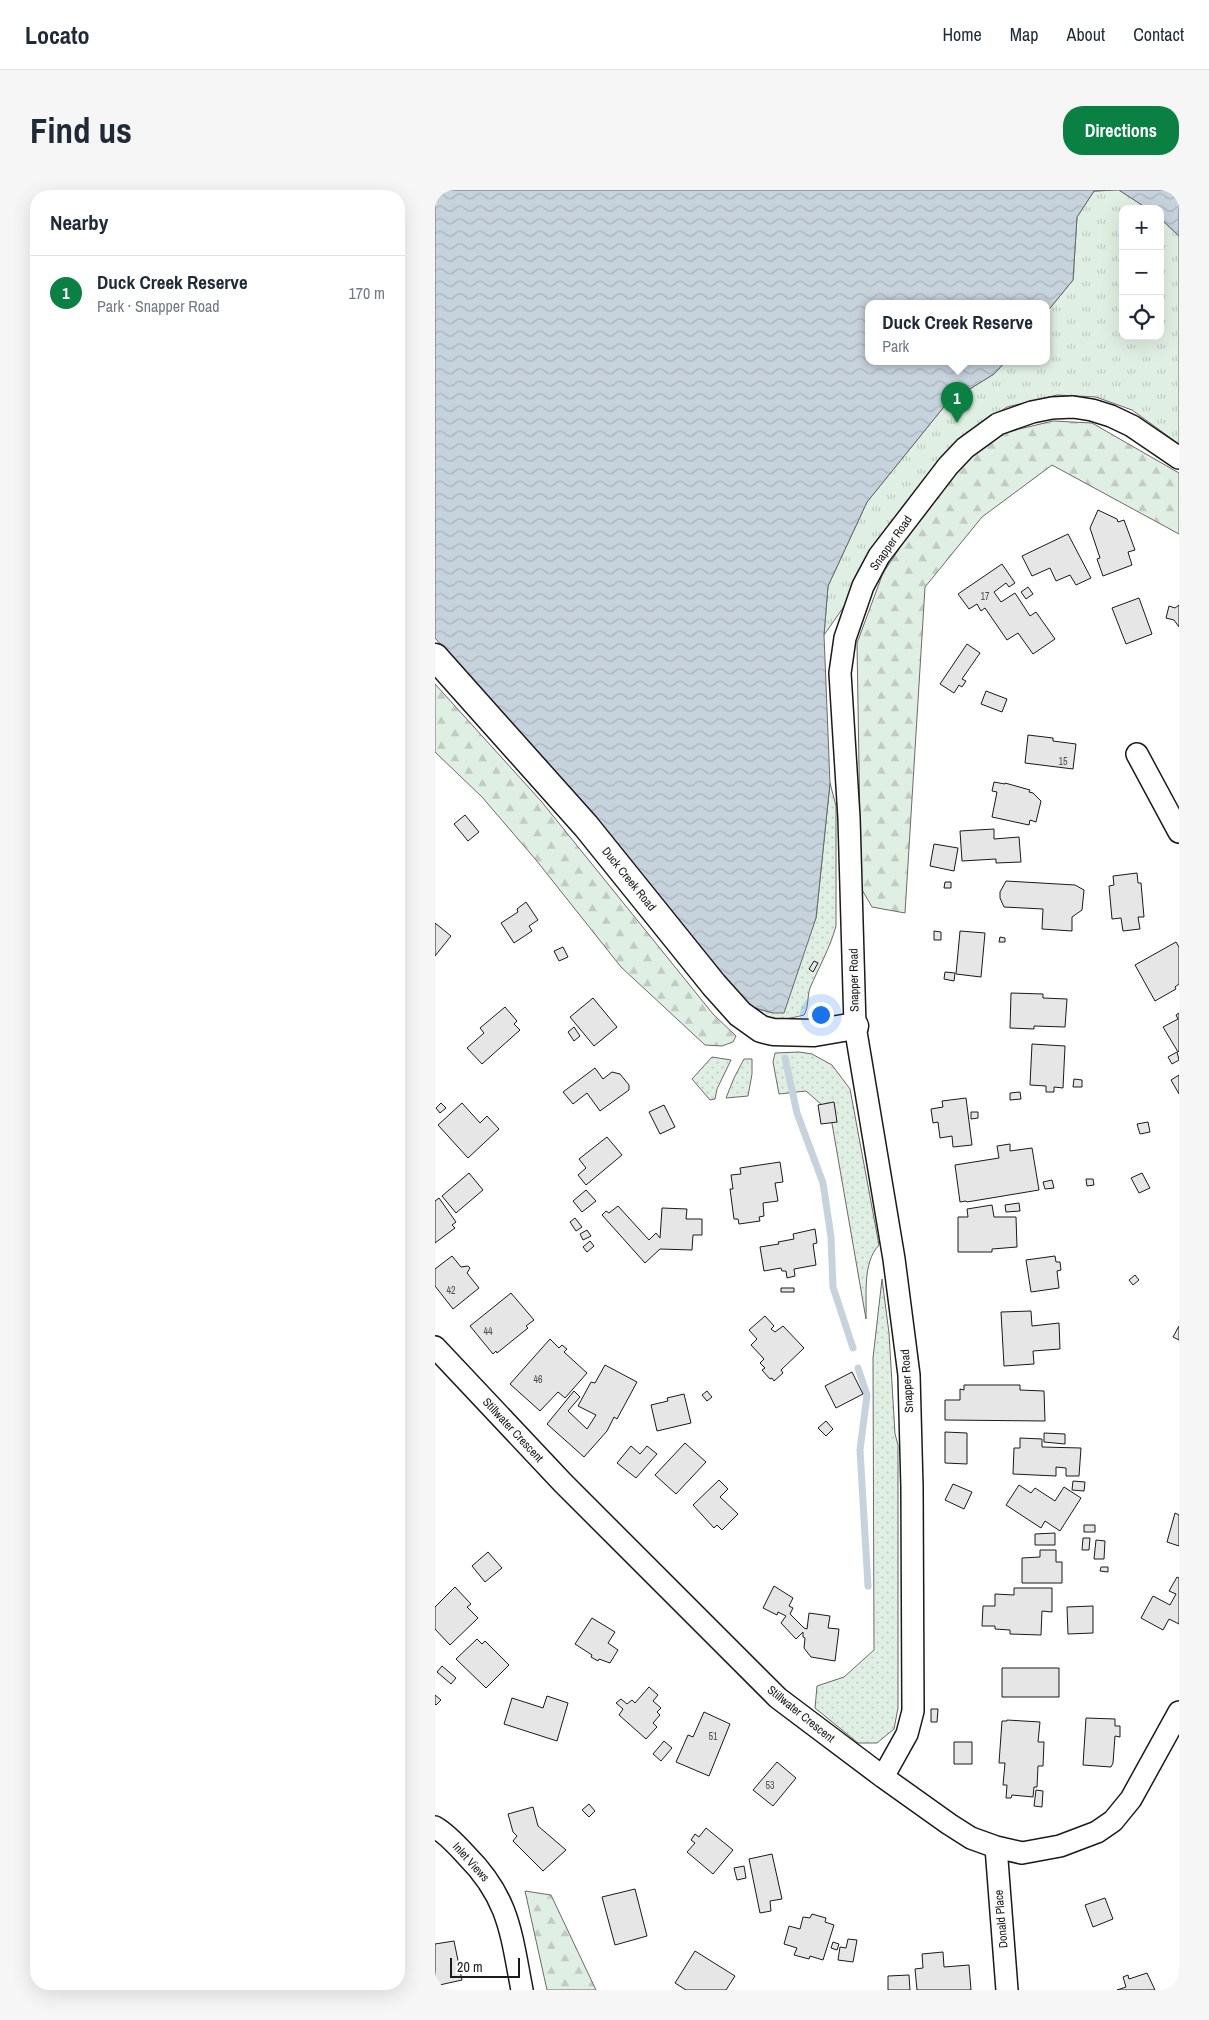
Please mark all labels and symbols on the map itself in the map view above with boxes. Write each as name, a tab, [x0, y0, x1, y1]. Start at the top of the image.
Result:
pin: 1	[941, 382, 973, 423]
street label: Snapper Road	[866, 512, 916, 574]
house number: 17	[980, 590, 990, 603]
house number: 15	[1058, 755, 1068, 768]
street label: Duck Creek Road	[598, 844, 660, 914]
street label: Snapper Road	[845, 948, 863, 1012]
your location	[808, 1002, 834, 1028]
house number: 42	[446, 1284, 456, 1297]
house number: 44	[483, 1325, 493, 1338]
street label: Snapper Road	[897, 1349, 917, 1413]
house number: 46	[533, 1373, 543, 1386]
street label: Stillwater Crescent	[479, 1394, 547, 1466]
street label: Stillwater Crescent	[764, 1682, 838, 1746]
house number: 51	[708, 1730, 718, 1743]
house number: 53	[765, 1779, 775, 1792]
street label: Inlet Views	[449, 1839, 493, 1885]
street label: Donald Place	[990, 1889, 1012, 1949]
scale bar	[450, 1955, 520, 1978]

